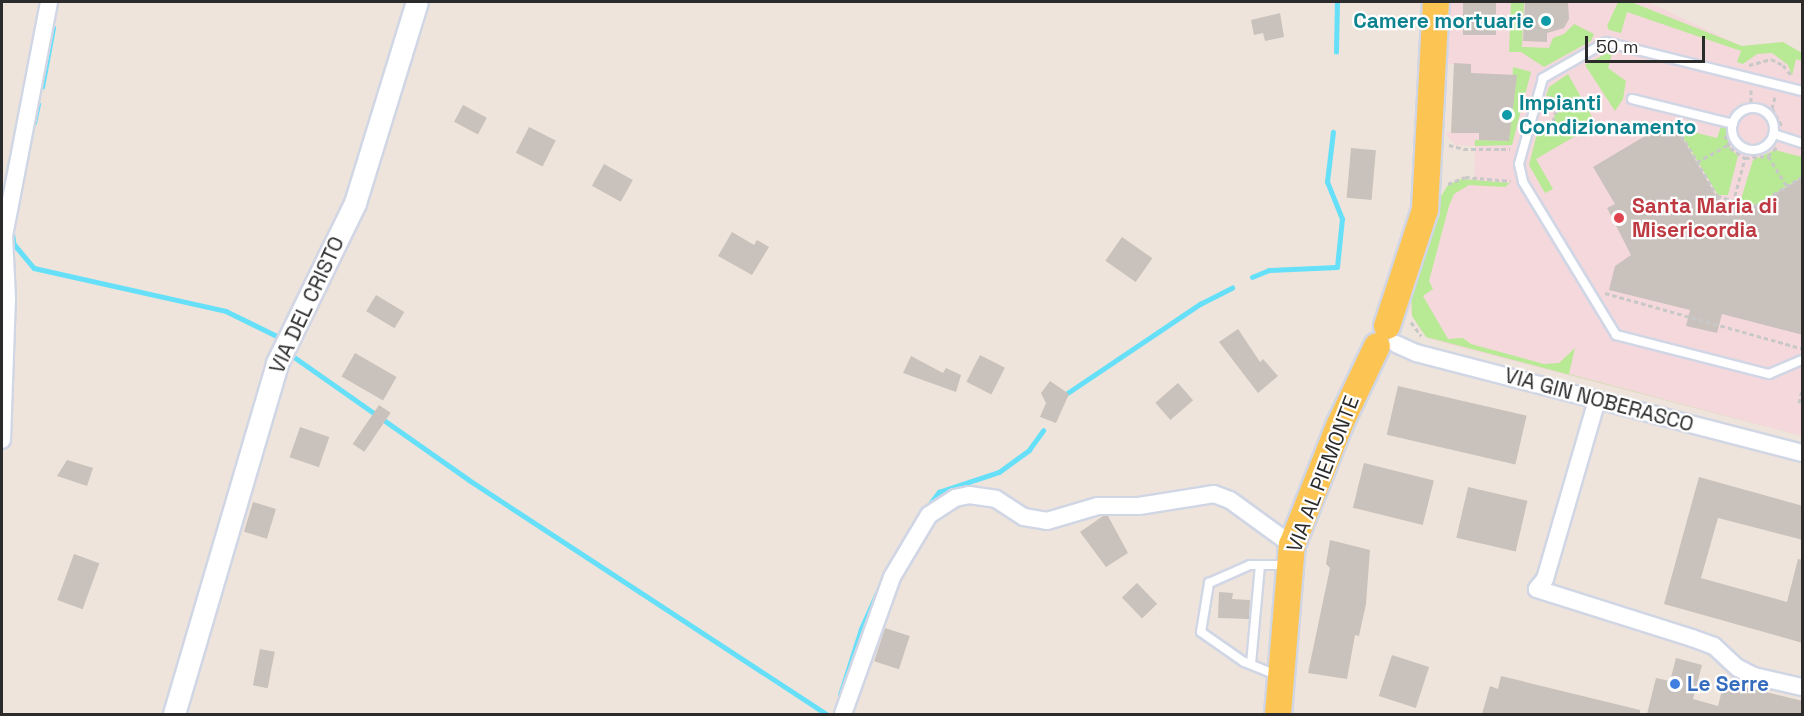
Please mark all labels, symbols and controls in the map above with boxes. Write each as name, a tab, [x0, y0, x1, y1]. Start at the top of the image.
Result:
place label: Camere mortuarie	[1353, 8, 1534, 34]
marker: Camere mortuarie	[1539, 14, 1553, 28]
scale bar	[1588, 24, 1708, 62]
text: 50 m	[1596, 35, 1638, 58]
place label: Impianti Condizionamento	[1519, 90, 1696, 140]
marker: Impianti Condizionamento	[1500, 108, 1514, 122]
place label: Santa Maria di Misericordia	[1632, 193, 1778, 243]
marker: Santa Maria di Misericordia	[1610, 209, 1628, 227]
street label: VIA DEL CRISTO	[264, 232, 350, 378]
street label: VIA GIN NOBERASCO	[1502, 363, 1696, 437]
street label: VIA AL PIEMONTE	[1281, 392, 1365, 556]
place label: Le Serre	[1687, 671, 1769, 697]
marker: Le Serre	[1668, 677, 1682, 691]

